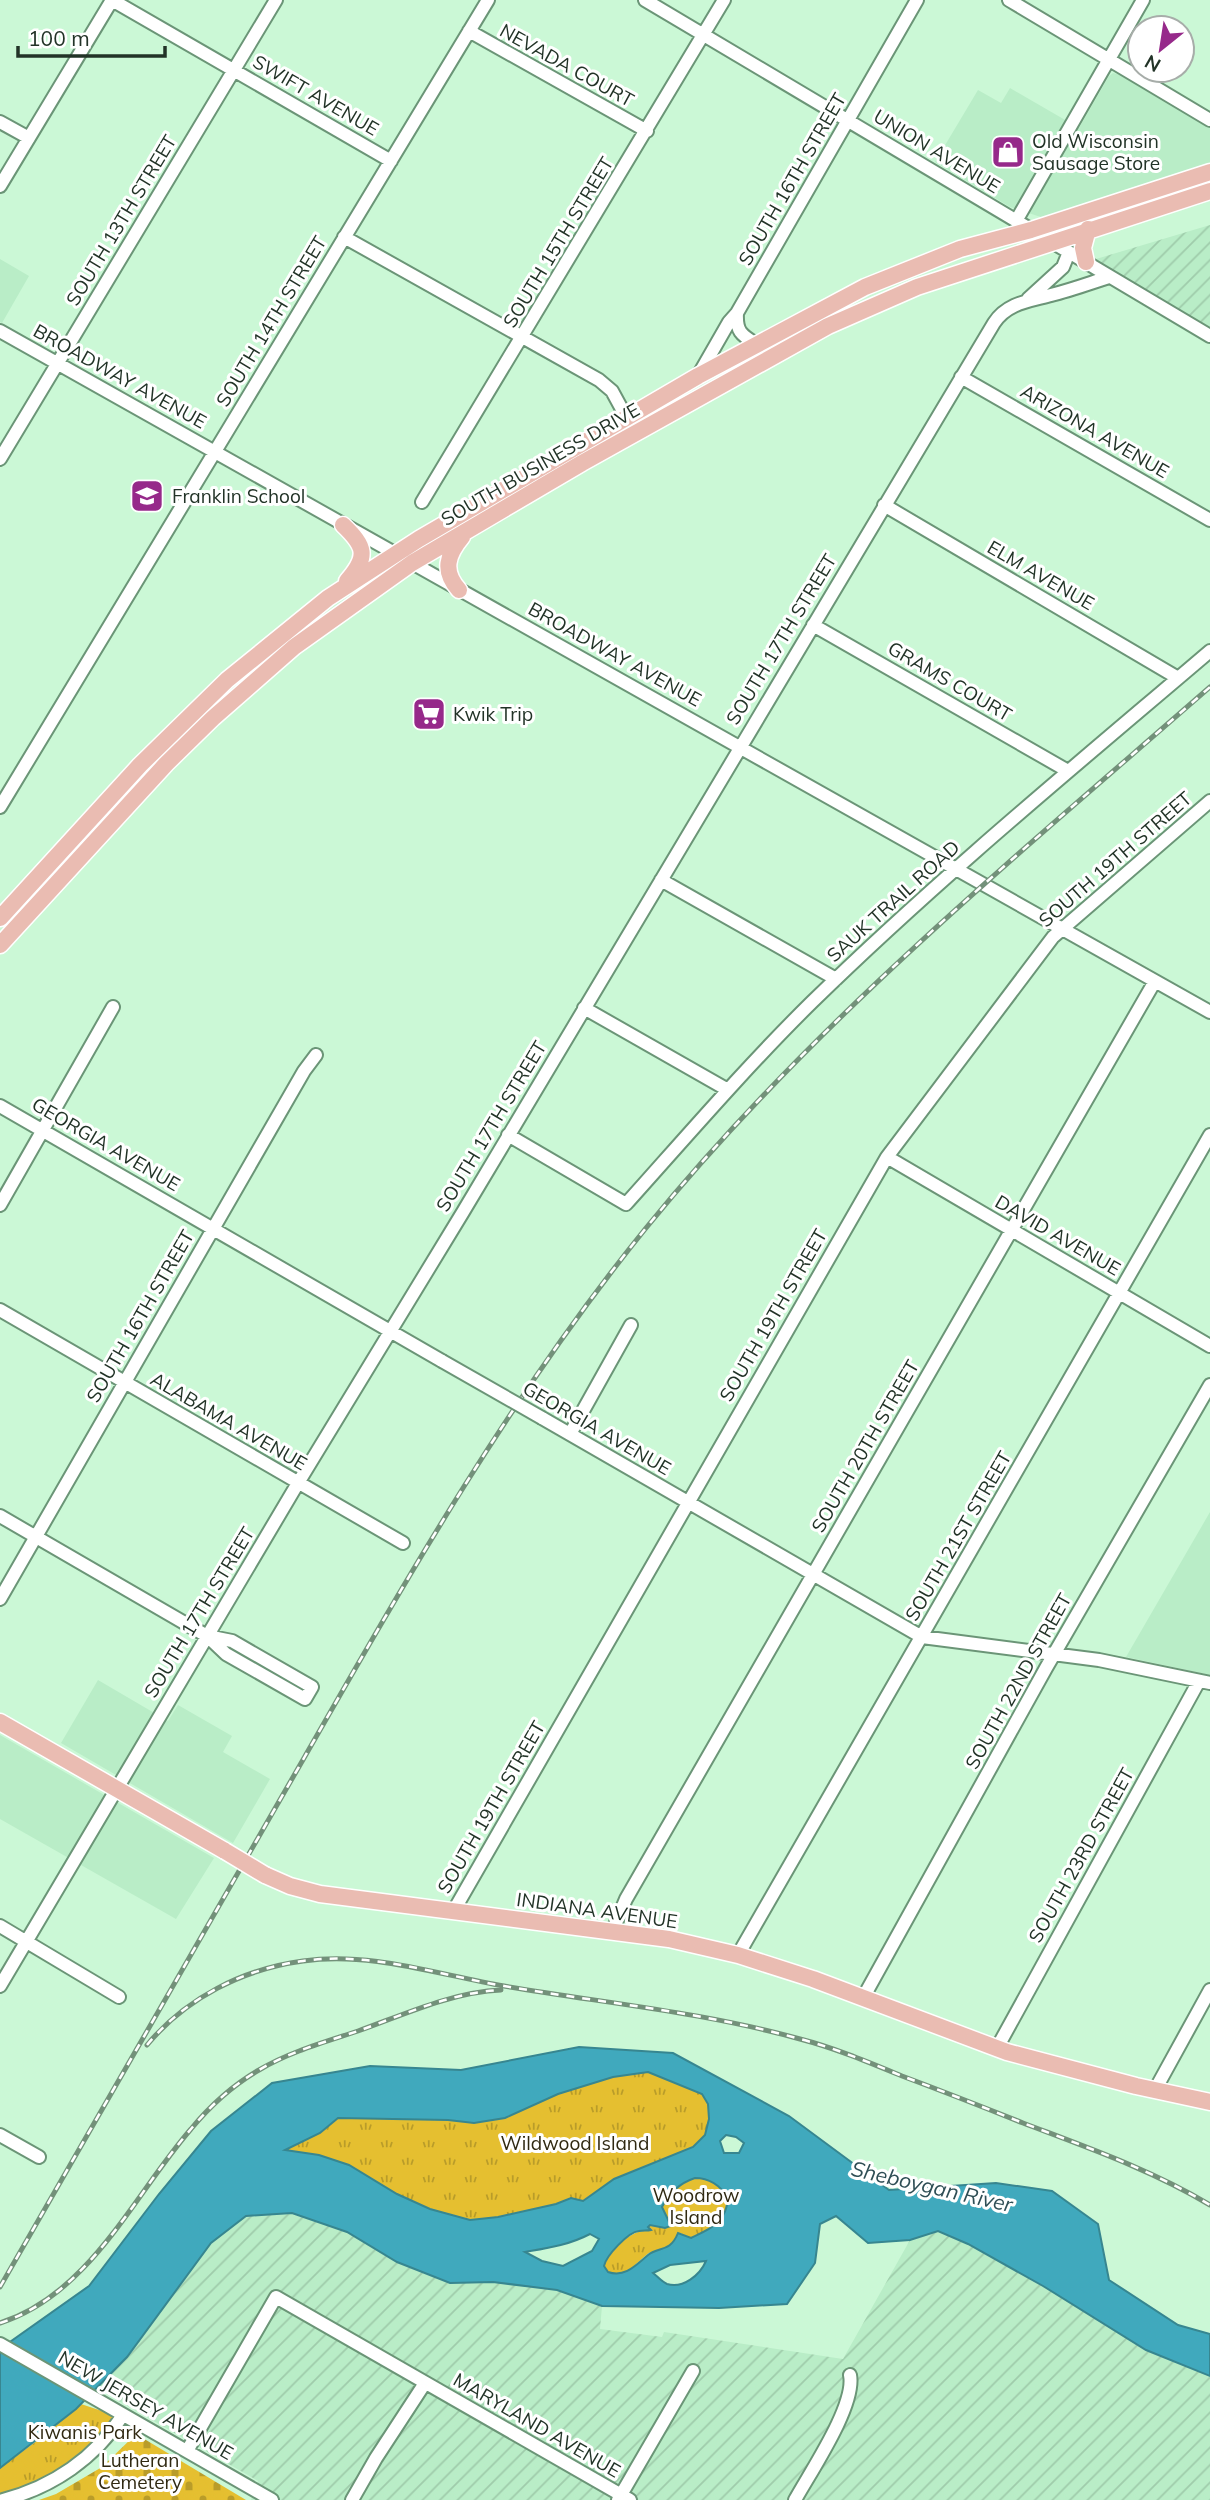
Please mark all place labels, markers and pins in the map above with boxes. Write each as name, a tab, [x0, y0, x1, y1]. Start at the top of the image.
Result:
place label: Old Wisconsin Sausage Store	[1032, 129, 1160, 175]
shop icon: Old Wisconsin Sausage Store	[989, 133, 1027, 171]
school or university icon: Franklin School	[128, 477, 166, 515]
place label: Franklin School	[172, 484, 305, 508]
supermarket icon: Kwik Trip	[410, 695, 448, 733]
place label: Kwik Trip	[453, 702, 533, 726]

